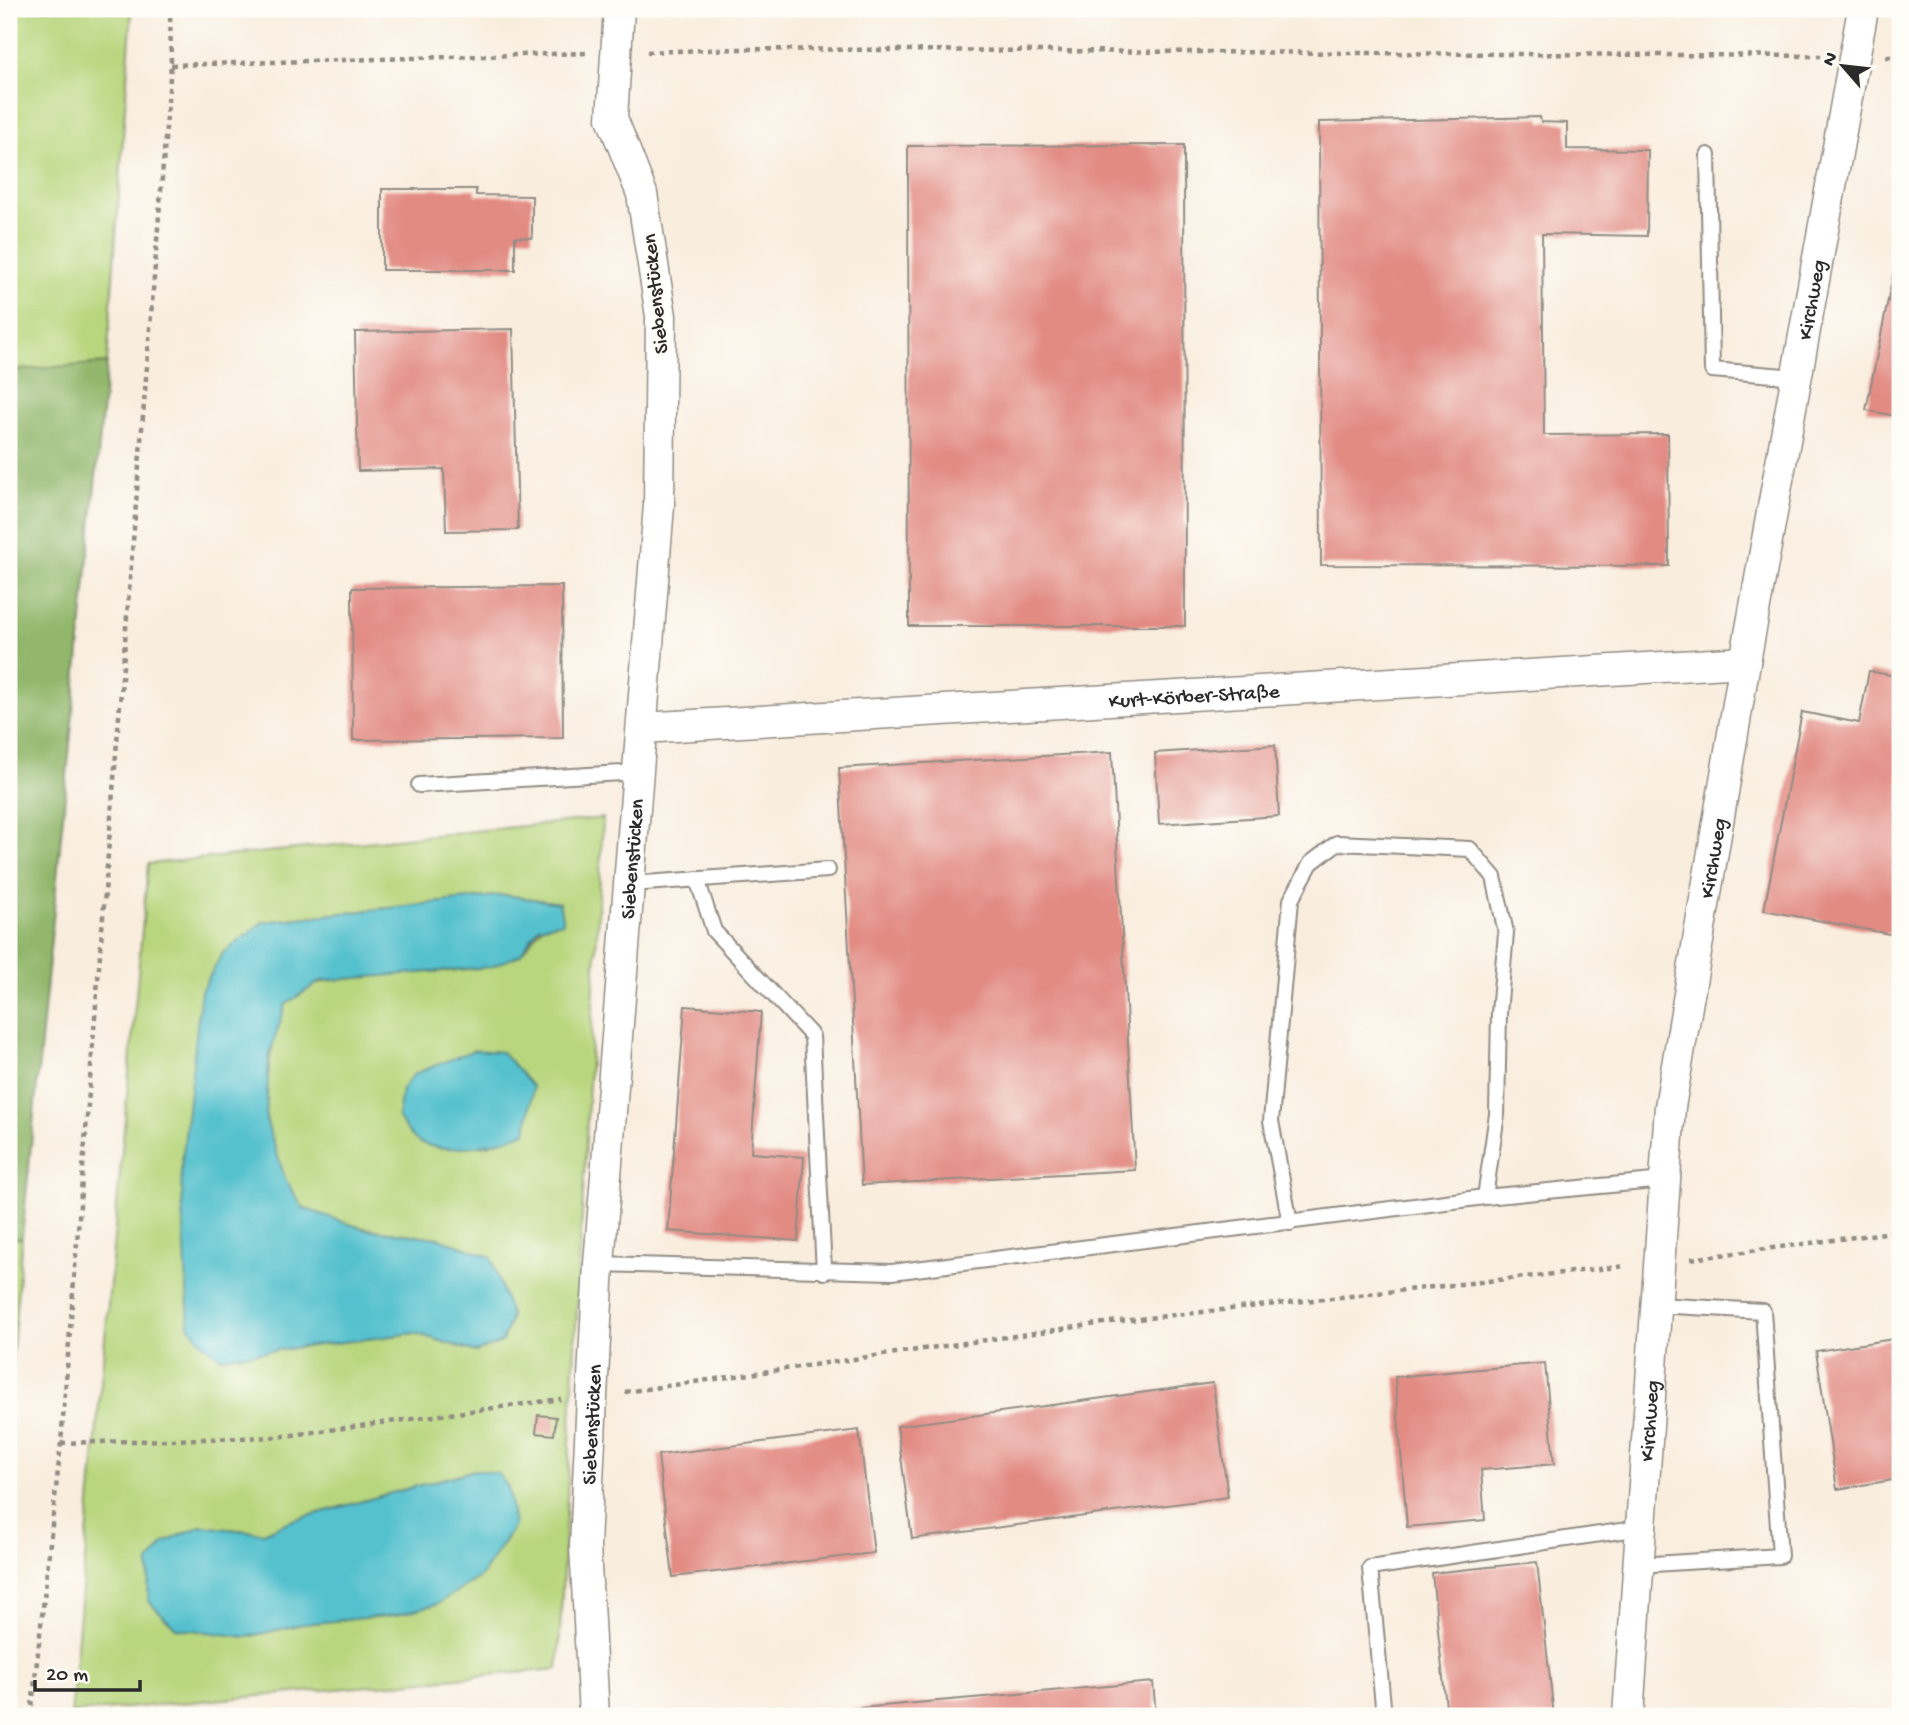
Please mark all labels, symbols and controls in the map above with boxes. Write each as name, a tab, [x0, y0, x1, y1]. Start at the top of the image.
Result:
north arrow	[1808, 32, 1878, 102]
text: N	[1818, 49, 1844, 71]
street label: Siebenstücken	[639, 232, 676, 355]
street label: Kirchweg	[1794, 258, 1833, 342]
street label: Kurt-Körber-Straße	[1108, 681, 1281, 716]
street label: Siebenstücken	[617, 798, 652, 920]
street label: Kirchweg	[1696, 816, 1734, 901]
street label: Siebenstücken	[579, 1364, 610, 1485]
street label: Kirchweg	[1637, 1380, 1667, 1462]
scale bar	[35, 1648, 140, 1692]
text: 20 m	[46, 1664, 88, 1689]

